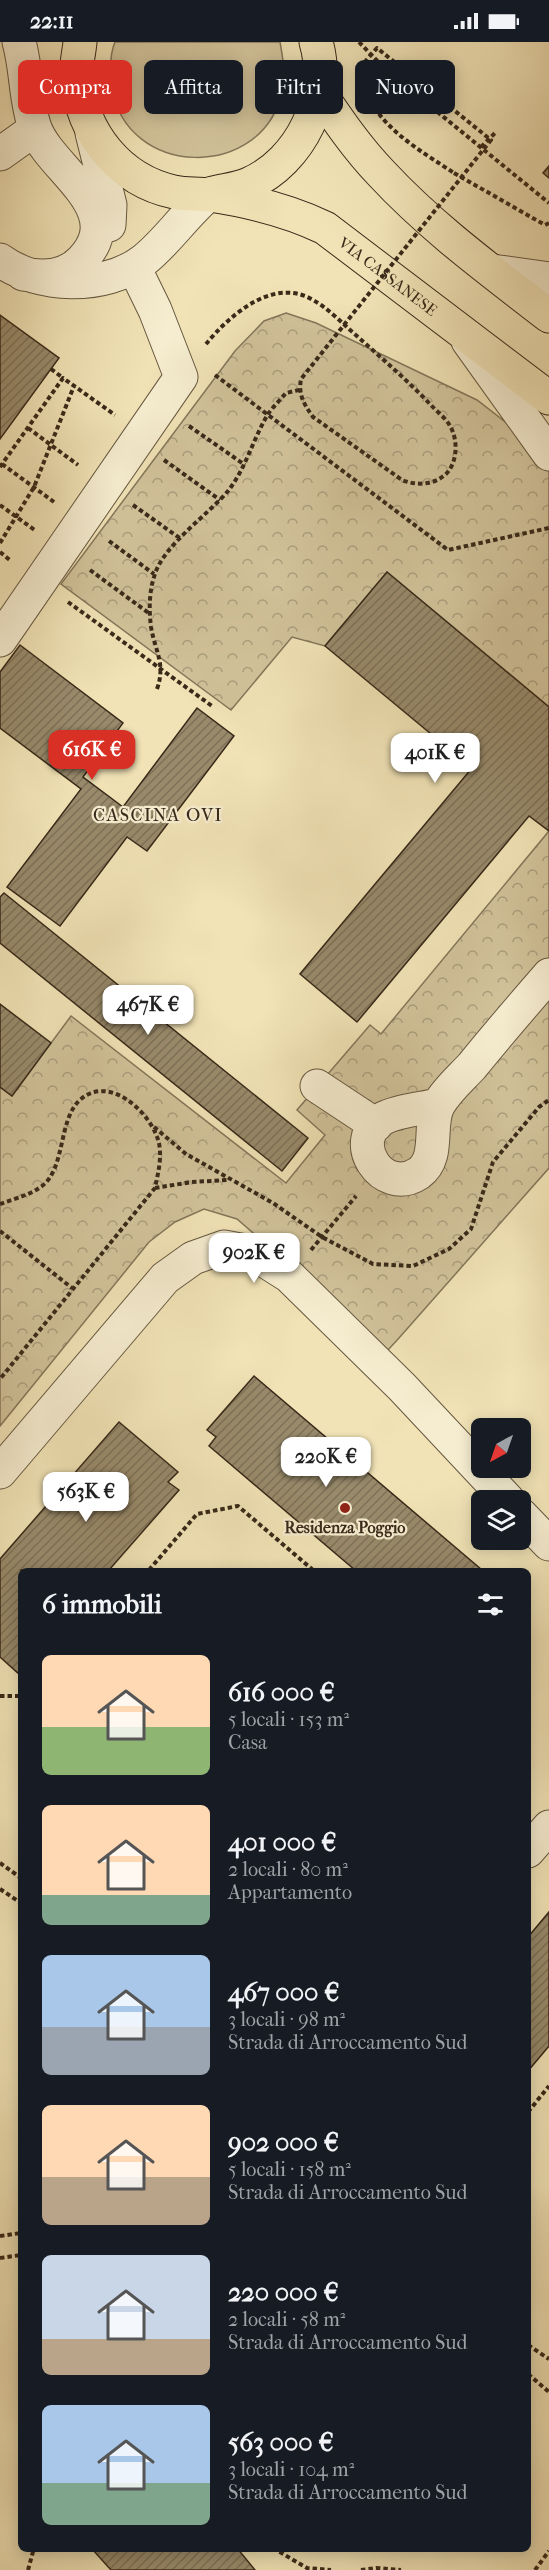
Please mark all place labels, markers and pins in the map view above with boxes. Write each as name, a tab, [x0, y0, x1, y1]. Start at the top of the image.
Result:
pin: 616K €	[43, 730, 141, 781]
pin: 401K €	[386, 733, 484, 784]
pin: 467K €	[99, 985, 197, 1036]
pin: 902K €	[205, 1233, 303, 1284]
pin: 220K €	[277, 1437, 375, 1488]
pin: 563K €	[37, 1472, 135, 1523]
marker: Residenza Poggio	[338, 1501, 352, 1515]
place label: Residenza Poggio	[285, 1518, 405, 1538]

